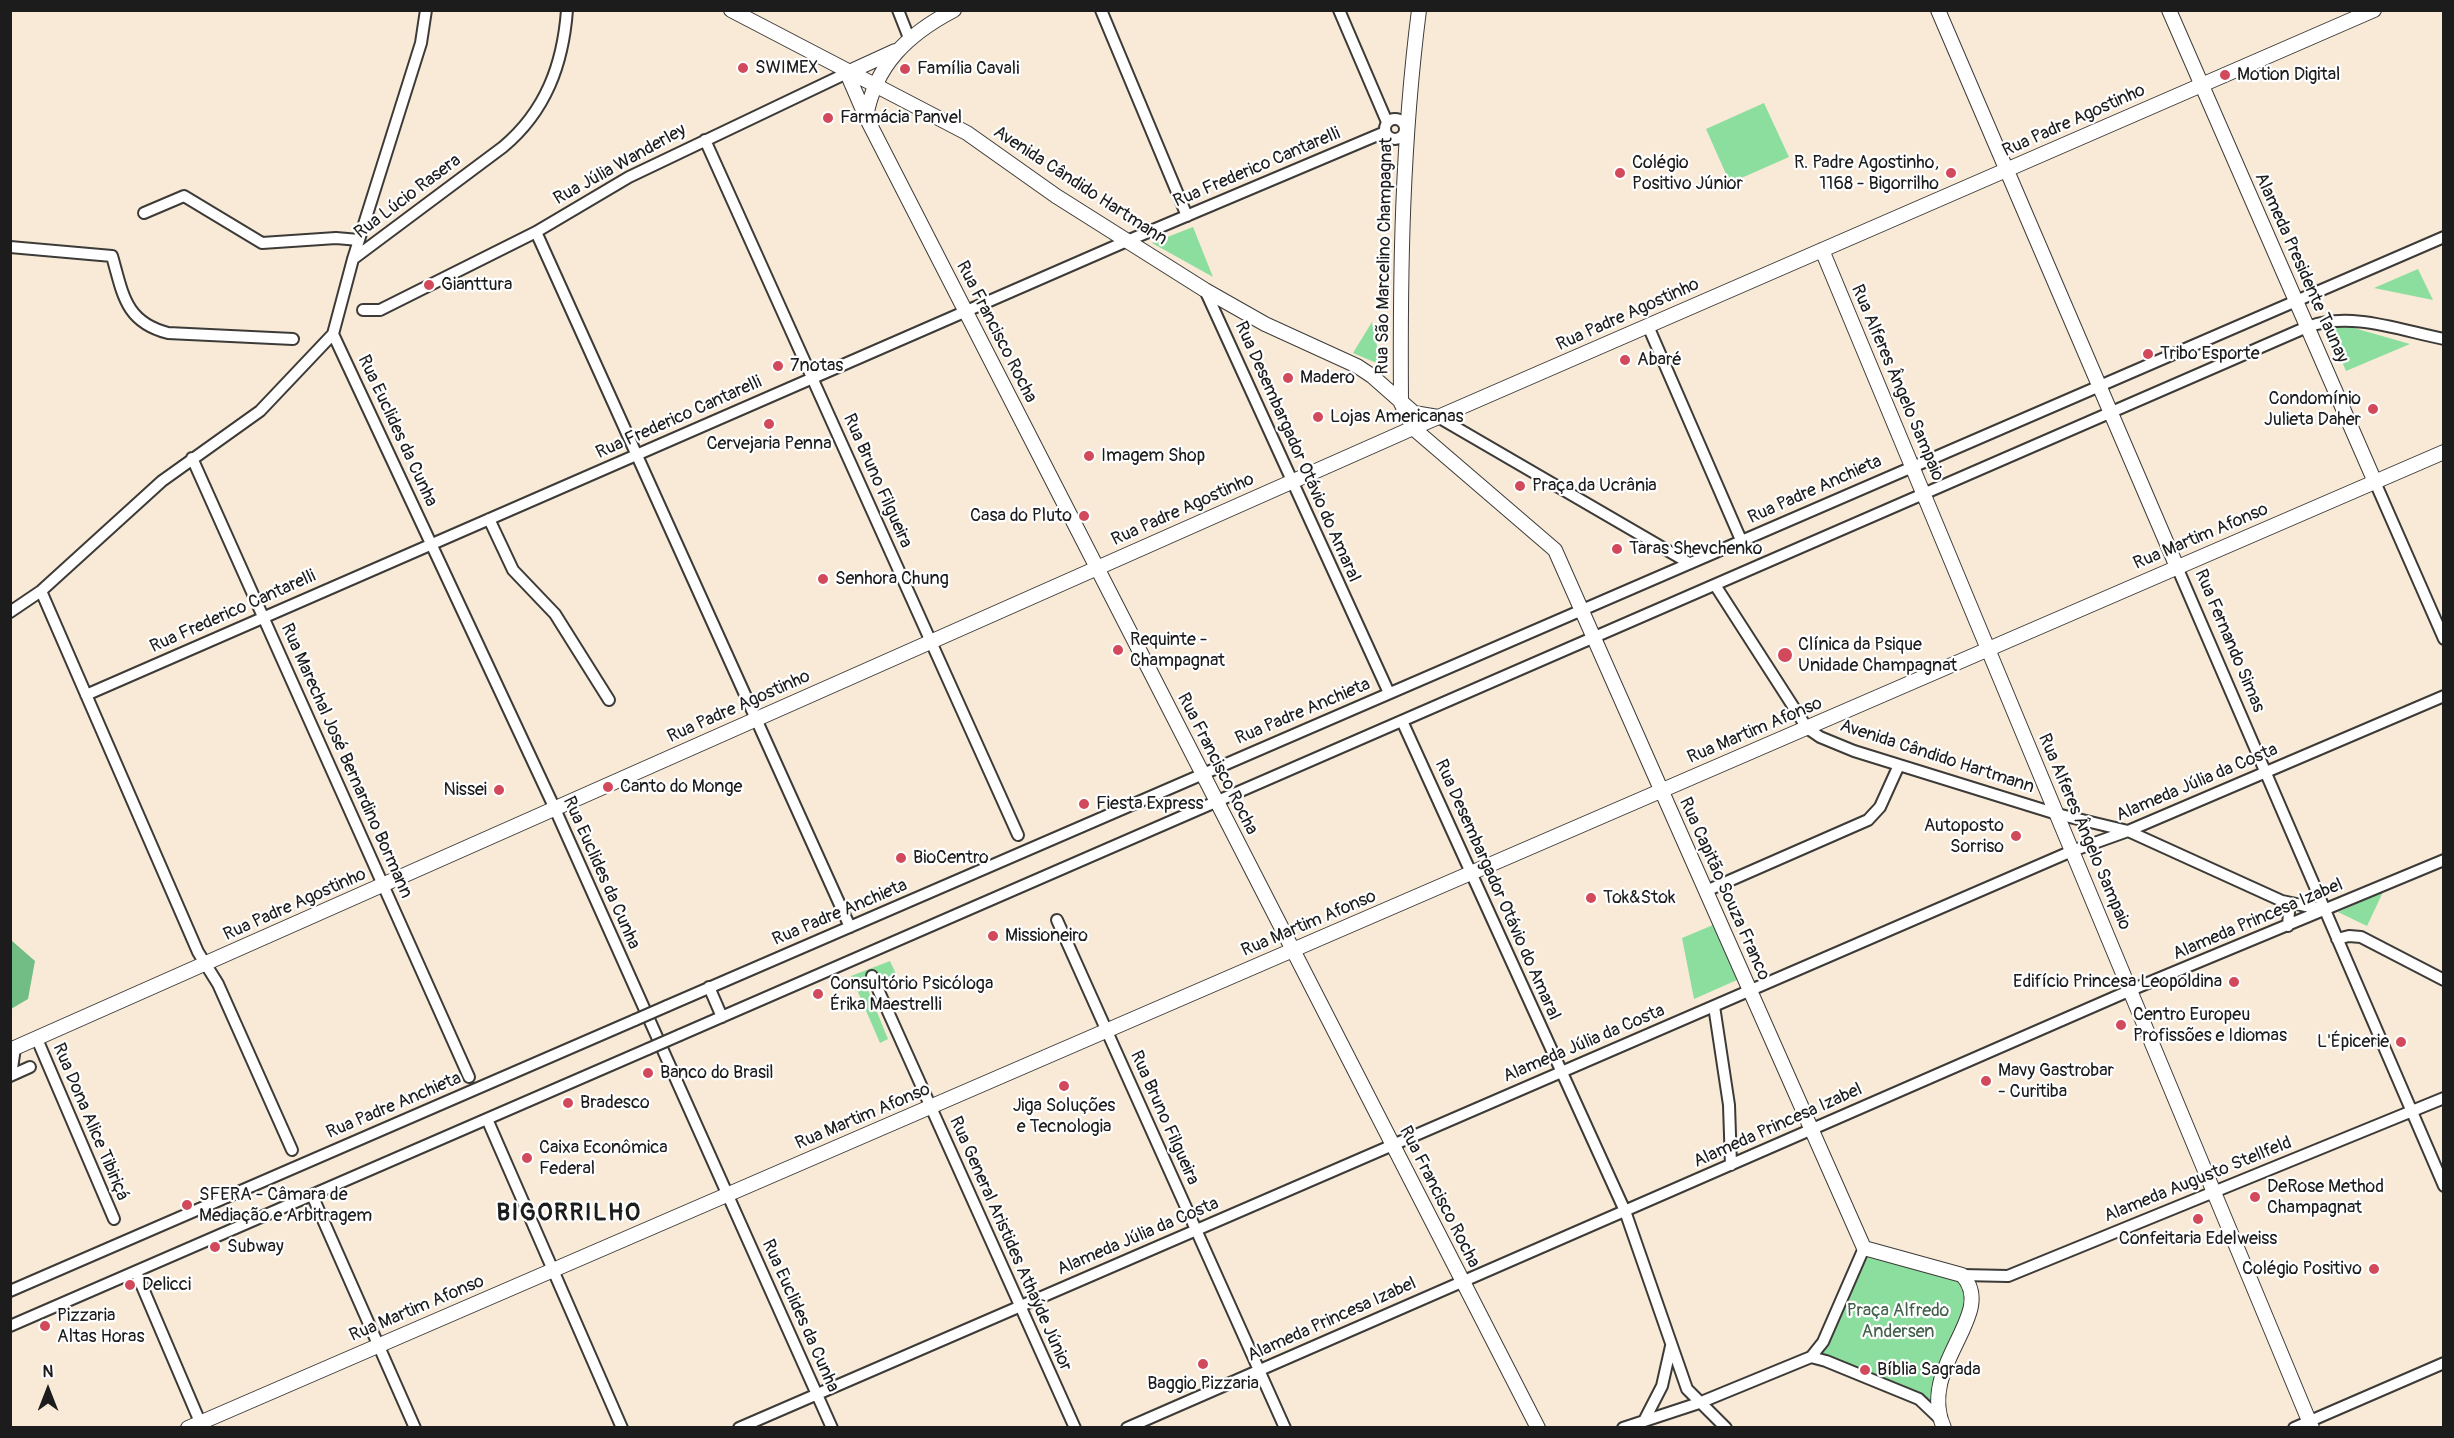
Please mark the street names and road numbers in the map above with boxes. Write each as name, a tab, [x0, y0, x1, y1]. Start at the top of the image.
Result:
street label: Rua Padre Agostinho	[1999, 80, 2149, 162]
street label: Rua Júlia Wanderley	[550, 120, 690, 210]
street label: Avenida Cândido Hartmann	[989, 122, 1171, 250]
street label: Rua Frederico Cantarelli	[1170, 123, 1344, 213]
street label: Rua São Marcelino Champagnat	[1372, 137, 1398, 375]
street label: Rua Lúcio Rasera	[351, 150, 465, 244]
street label: Alameda Presidente Taunay	[2249, 170, 2353, 366]
street label: Rua Francisco Rocha	[951, 258, 1041, 406]
street label: Rua Padre Agostinho	[1553, 274, 1703, 356]
street label: Rua Alferes Ângelo Sampaio	[1846, 282, 1948, 484]
street label: Rua Desembargador Otávio do Amaral	[1230, 318, 1364, 586]
street label: Rua Euclides da Cunha	[352, 352, 442, 510]
street label: Rua Frederico Cantarelli	[593, 372, 765, 464]
street label: Rua Bruno Filgueira	[838, 410, 916, 552]
street label: Rua Padre Anchieta	[1745, 451, 1885, 529]
street label: Rua Padre Agostinho	[1108, 469, 1258, 551]
street label: Rua Martim Afonso	[2130, 499, 2272, 575]
street label: Rua Frederico Cantarelli	[147, 566, 319, 658]
street label: Rua Fernando Simas	[2189, 566, 2269, 716]
street label: Rua Marechal José Bernardino Bormann	[275, 620, 417, 902]
street label: Rua Padre Agostinho	[664, 666, 814, 748]
street label: Rua Padre Anchieta	[1232, 674, 1374, 750]
street label: Rua Francisco Rocha	[1172, 690, 1262, 838]
street label: Rua Martim Afonso	[1684, 693, 1826, 769]
street label: Avenida Cândido Hartmann	[1837, 715, 2037, 799]
street label: Rua Alferes Ângelo Sampaio	[2033, 731, 2135, 933]
street label: Alameda Júlia da Costa	[2113, 739, 2281, 827]
street label: Rua Desembargador Otávio do Amaral	[1430, 756, 1564, 1024]
street label: Rua Euclides da Cunha	[558, 793, 644, 953]
street label: Rua Capitão Souza Franco	[1674, 794, 1774, 984]
street label: Rua Padre Agostinho	[220, 864, 370, 946]
street label: Alameda Princesa Izabel	[2170, 874, 2346, 966]
street label: Rua Padre Anchieta	[769, 875, 911, 951]
street label: Rua Martim Afonso	[1238, 886, 1380, 962]
street label: Alameda Júlia da Costa	[1500, 1000, 1668, 1088]
street label: Rua Dona Alice Tibiriçá	[47, 1040, 133, 1204]
street label: Rua Bruno Filgueira	[1125, 1047, 1203, 1189]
street label: Rua Padre Anchieta	[323, 1068, 465, 1144]
street label: Rua Martim Afonso	[792, 1079, 934, 1155]
street label: Alameda Princesa Izabel	[1690, 1079, 1866, 1173]
street label: Rua General Aristides Athaýde Júnior	[944, 1113, 1076, 1375]
street label: Rua Francisco Rocha	[1394, 1123, 1484, 1271]
street label: Alameda Augusto Stellfeld	[2101, 1132, 2295, 1228]
street label: Alameda Júlia da Costa	[1054, 1193, 1222, 1281]
street label: Rua Euclides da Cunha	[757, 1236, 843, 1396]
street label: Rua Martim Afonso	[346, 1271, 488, 1347]
street label: Alameda Princesa Izabel	[1244, 1273, 1420, 1367]

